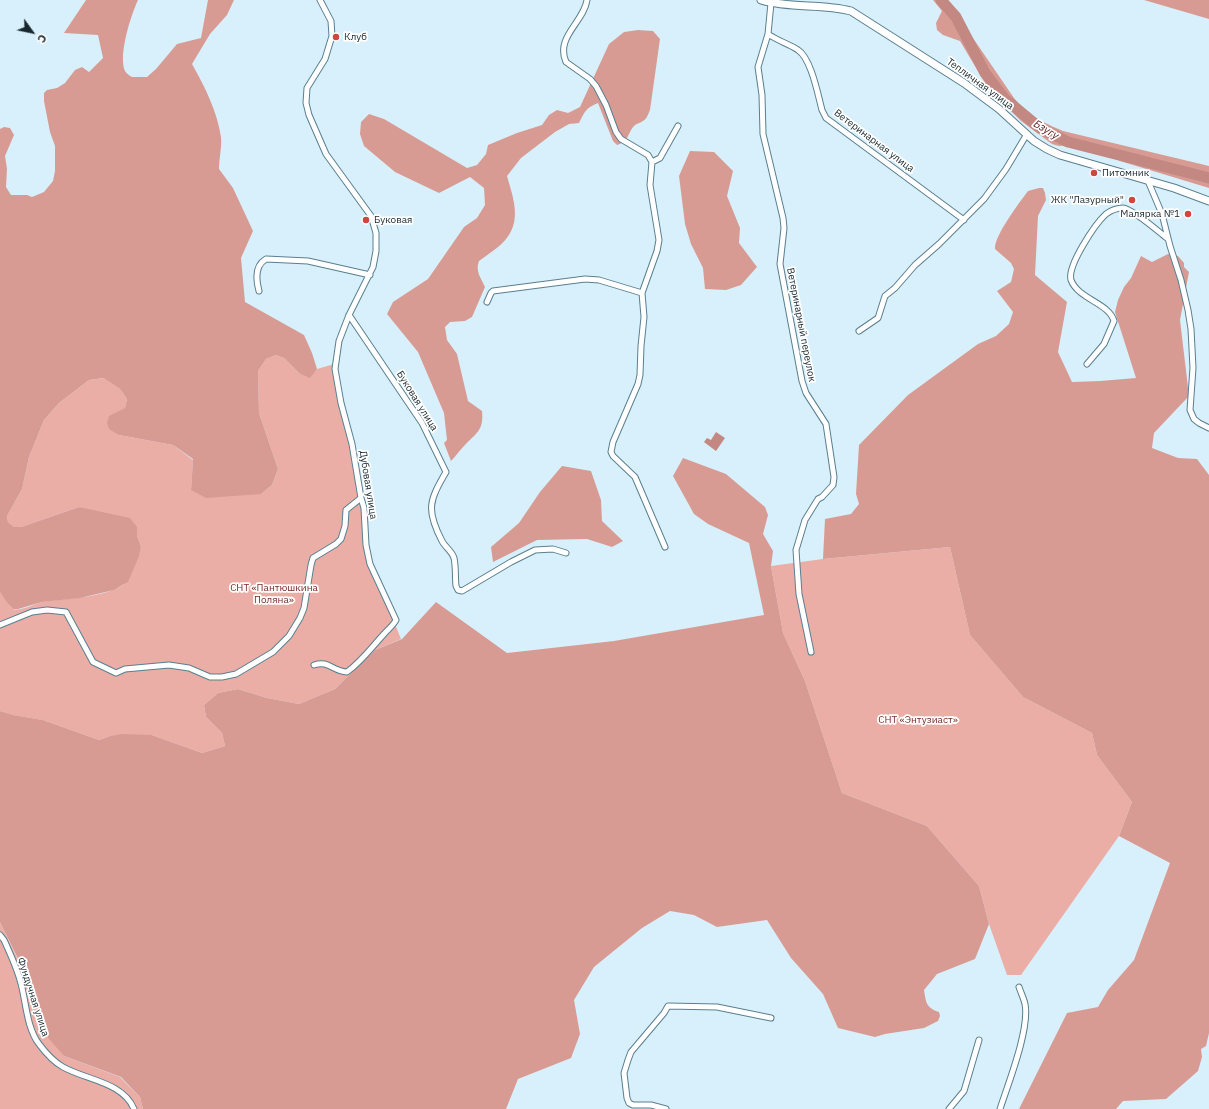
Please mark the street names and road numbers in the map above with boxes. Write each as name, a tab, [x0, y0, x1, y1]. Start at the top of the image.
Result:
street label: Тепличная улица	[944, 56, 1016, 112]
street label: Ветеринарная улица	[832, 107, 916, 175]
street label: Ветеринарный переулок	[784, 267, 818, 383]
street label: Буковая улица	[394, 369, 440, 433]
street label: Дубовая улица	[357, 450, 379, 520]
street label: Фундучная улица	[15, 956, 51, 1038]

